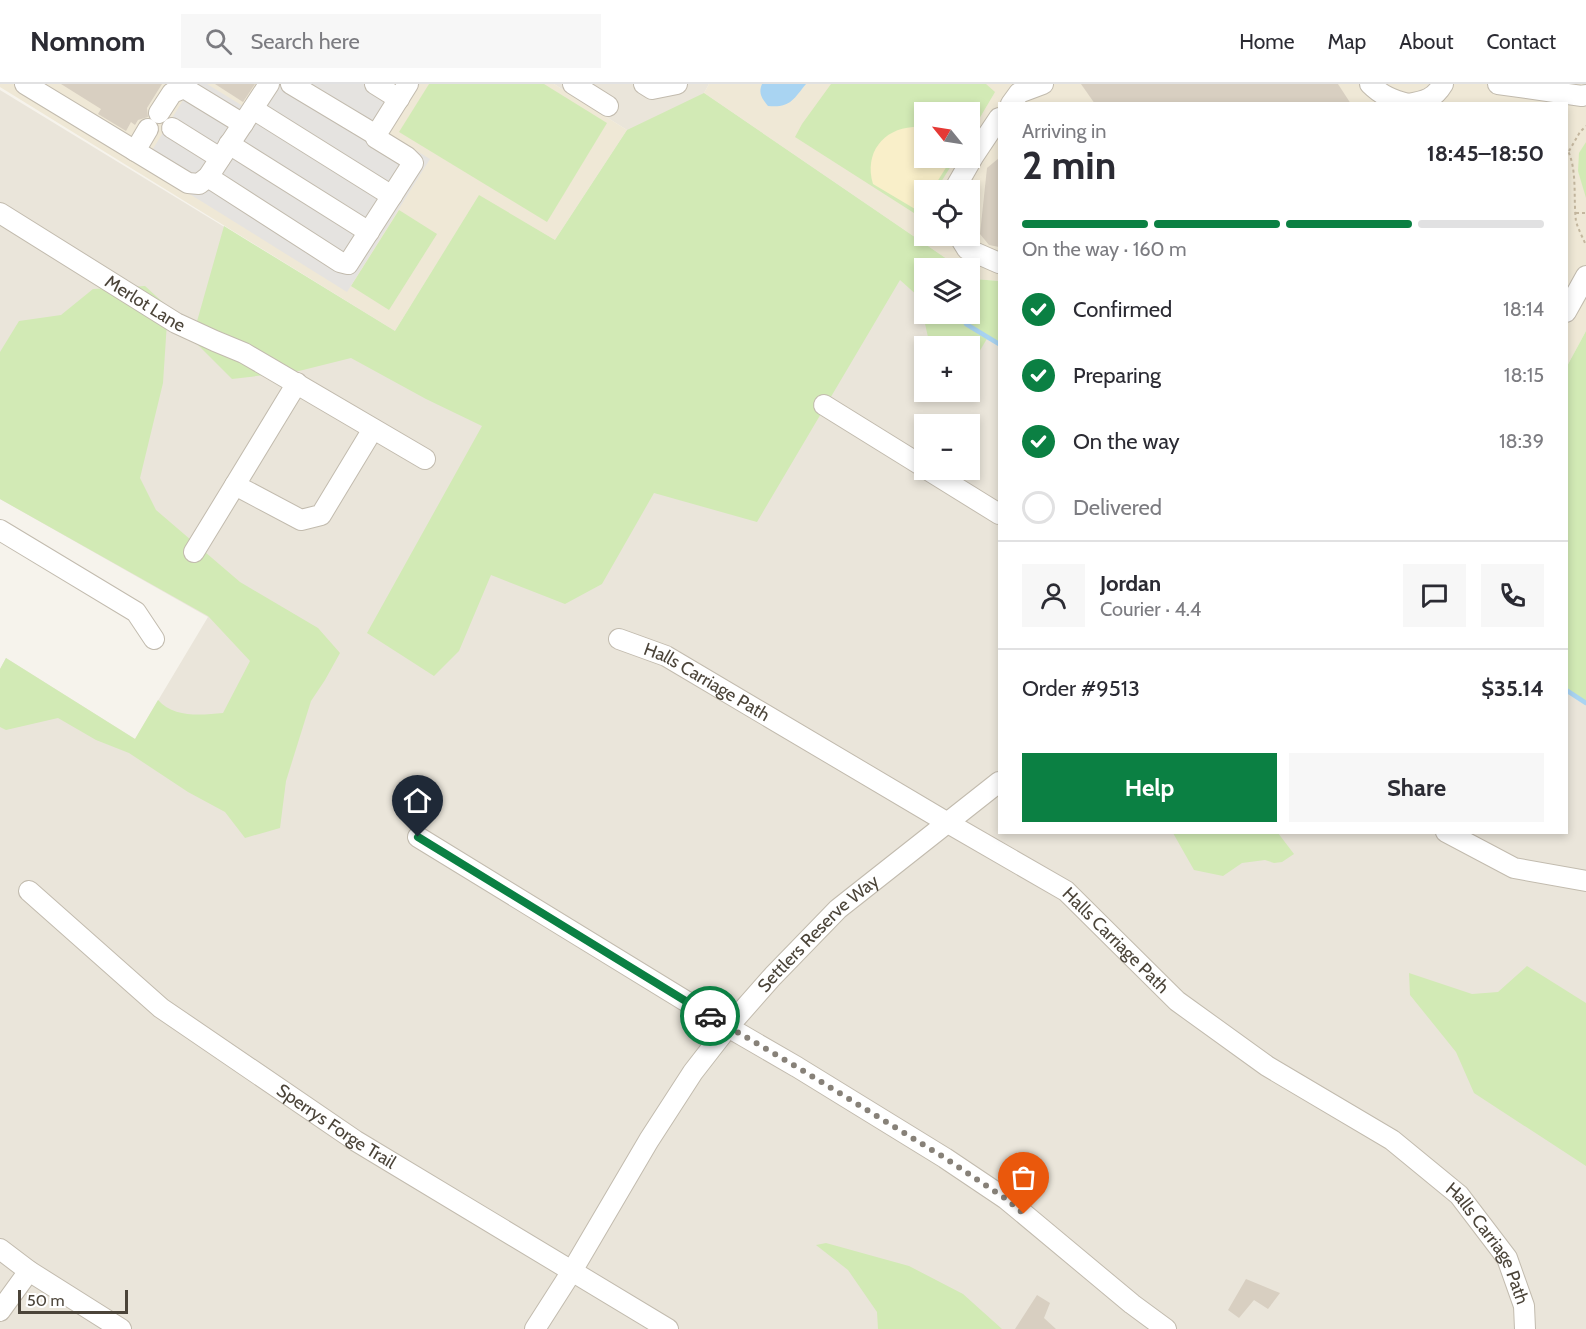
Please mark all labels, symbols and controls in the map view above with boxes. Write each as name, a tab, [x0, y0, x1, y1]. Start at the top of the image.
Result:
search box	[181, 14, 601, 68]
text: Nomnom	[30, 24, 145, 58]
icon: search	[202, 25, 235, 58]
text: Search here	[250, 28, 360, 55]
text: Home	[1239, 29, 1295, 54]
text: Map	[1328, 29, 1366, 54]
text: About	[1399, 29, 1453, 54]
text: Contact	[1486, 29, 1556, 54]
north arrow	[914, 102, 980, 168]
map controls	[914, 102, 980, 480]
text: Arriving in	[1022, 119, 1106, 143]
text: 18:45–18:50	[1427, 140, 1544, 167]
text: 2 min	[1022, 141, 1116, 189]
button: locate	[914, 180, 980, 246]
text: On the way · 160 m	[1022, 237, 1187, 261]
button: layers	[914, 258, 980, 324]
street label: Merlot Lane	[101, 270, 188, 337]
icon: check	[1022, 293, 1055, 326]
text: Confirmed	[1073, 296, 1172, 323]
text: 18:14	[1503, 297, 1544, 321]
button: +	[914, 336, 980, 402]
icon: check	[1022, 359, 1055, 392]
text: Preparing	[1073, 362, 1161, 389]
text: 18:15	[1504, 363, 1544, 387]
button: −	[914, 414, 980, 480]
icon: check	[1022, 425, 1055, 458]
text: On the way	[1073, 428, 1180, 455]
text: 18:39	[1499, 429, 1544, 453]
text: Delivered	[1073, 494, 1162, 521]
button: person	[1022, 564, 1085, 627]
button: chat	[1403, 564, 1466, 627]
button: phone	[1481, 564, 1544, 627]
text: Jordan	[1100, 570, 1161, 597]
text: Courier · 4.4	[1100, 597, 1201, 621]
street label: Halls Carriage Path	[641, 638, 774, 726]
text: Order #9513	[1022, 675, 1140, 702]
text: $35.14	[1481, 675, 1544, 702]
button: Help	[1022, 753, 1277, 822]
button: Share	[1289, 753, 1544, 822]
pin	[392, 775, 443, 837]
icon: home	[401, 784, 434, 817]
street label: Settlers Reserve Way	[753, 870, 883, 997]
street label: Halls Carriage Path	[1058, 883, 1174, 998]
courier	[680, 986, 740, 1046]
icon: car	[694, 1000, 727, 1033]
street label: Sperrys Forge Trail	[273, 1079, 401, 1174]
pin	[998, 1152, 1049, 1214]
icon: bag	[1007, 1161, 1040, 1194]
street label: Halls Carriage Path	[1441, 1178, 1534, 1307]
scale bar	[18, 1287, 128, 1314]
text: 50 m	[27, 1291, 64, 1310]

